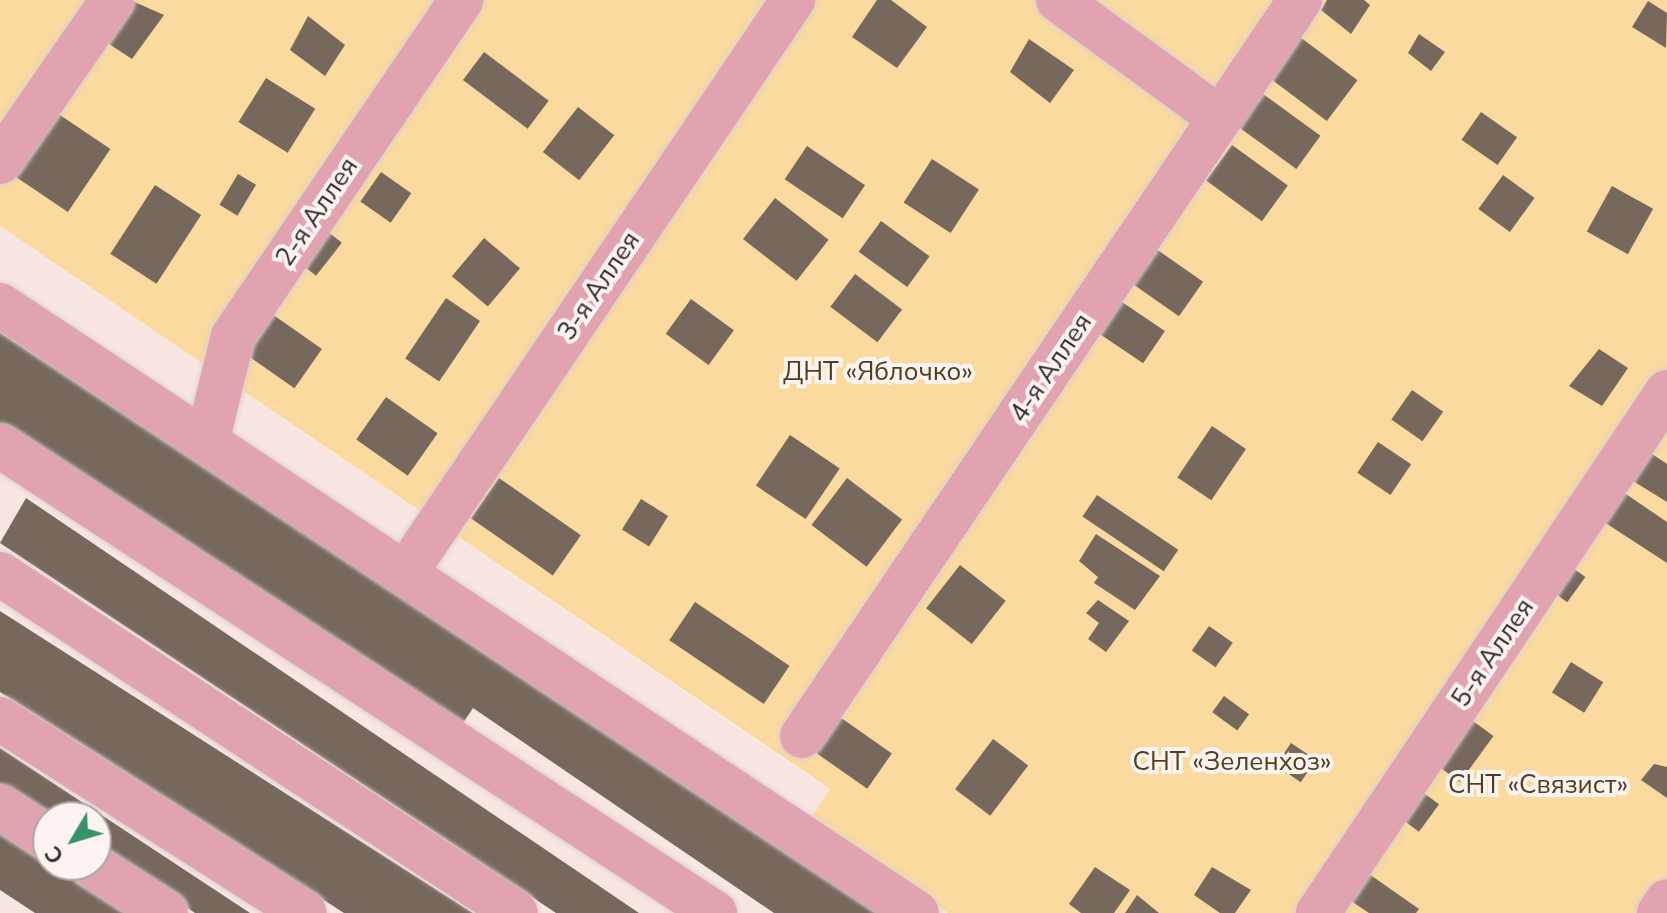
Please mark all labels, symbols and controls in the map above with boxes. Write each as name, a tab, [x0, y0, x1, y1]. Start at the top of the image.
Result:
street label: 2-я Аллея	[269, 152, 365, 272]
street label: 3-я Аллея	[551, 226, 647, 346]
street label: 4-я Аллея	[1003, 308, 1099, 428]
park label: ДНТ «Яблочко»	[783, 356, 973, 388]
street label: 5-я Аллея	[1445, 593, 1541, 713]
park label: СНТ «Зеленхоз»	[1133, 746, 1331, 778]
park label: СНТ «Связист»	[1448, 769, 1628, 801]
north arrow	[32, 801, 112, 881]
text: С	[38, 839, 71, 870]

